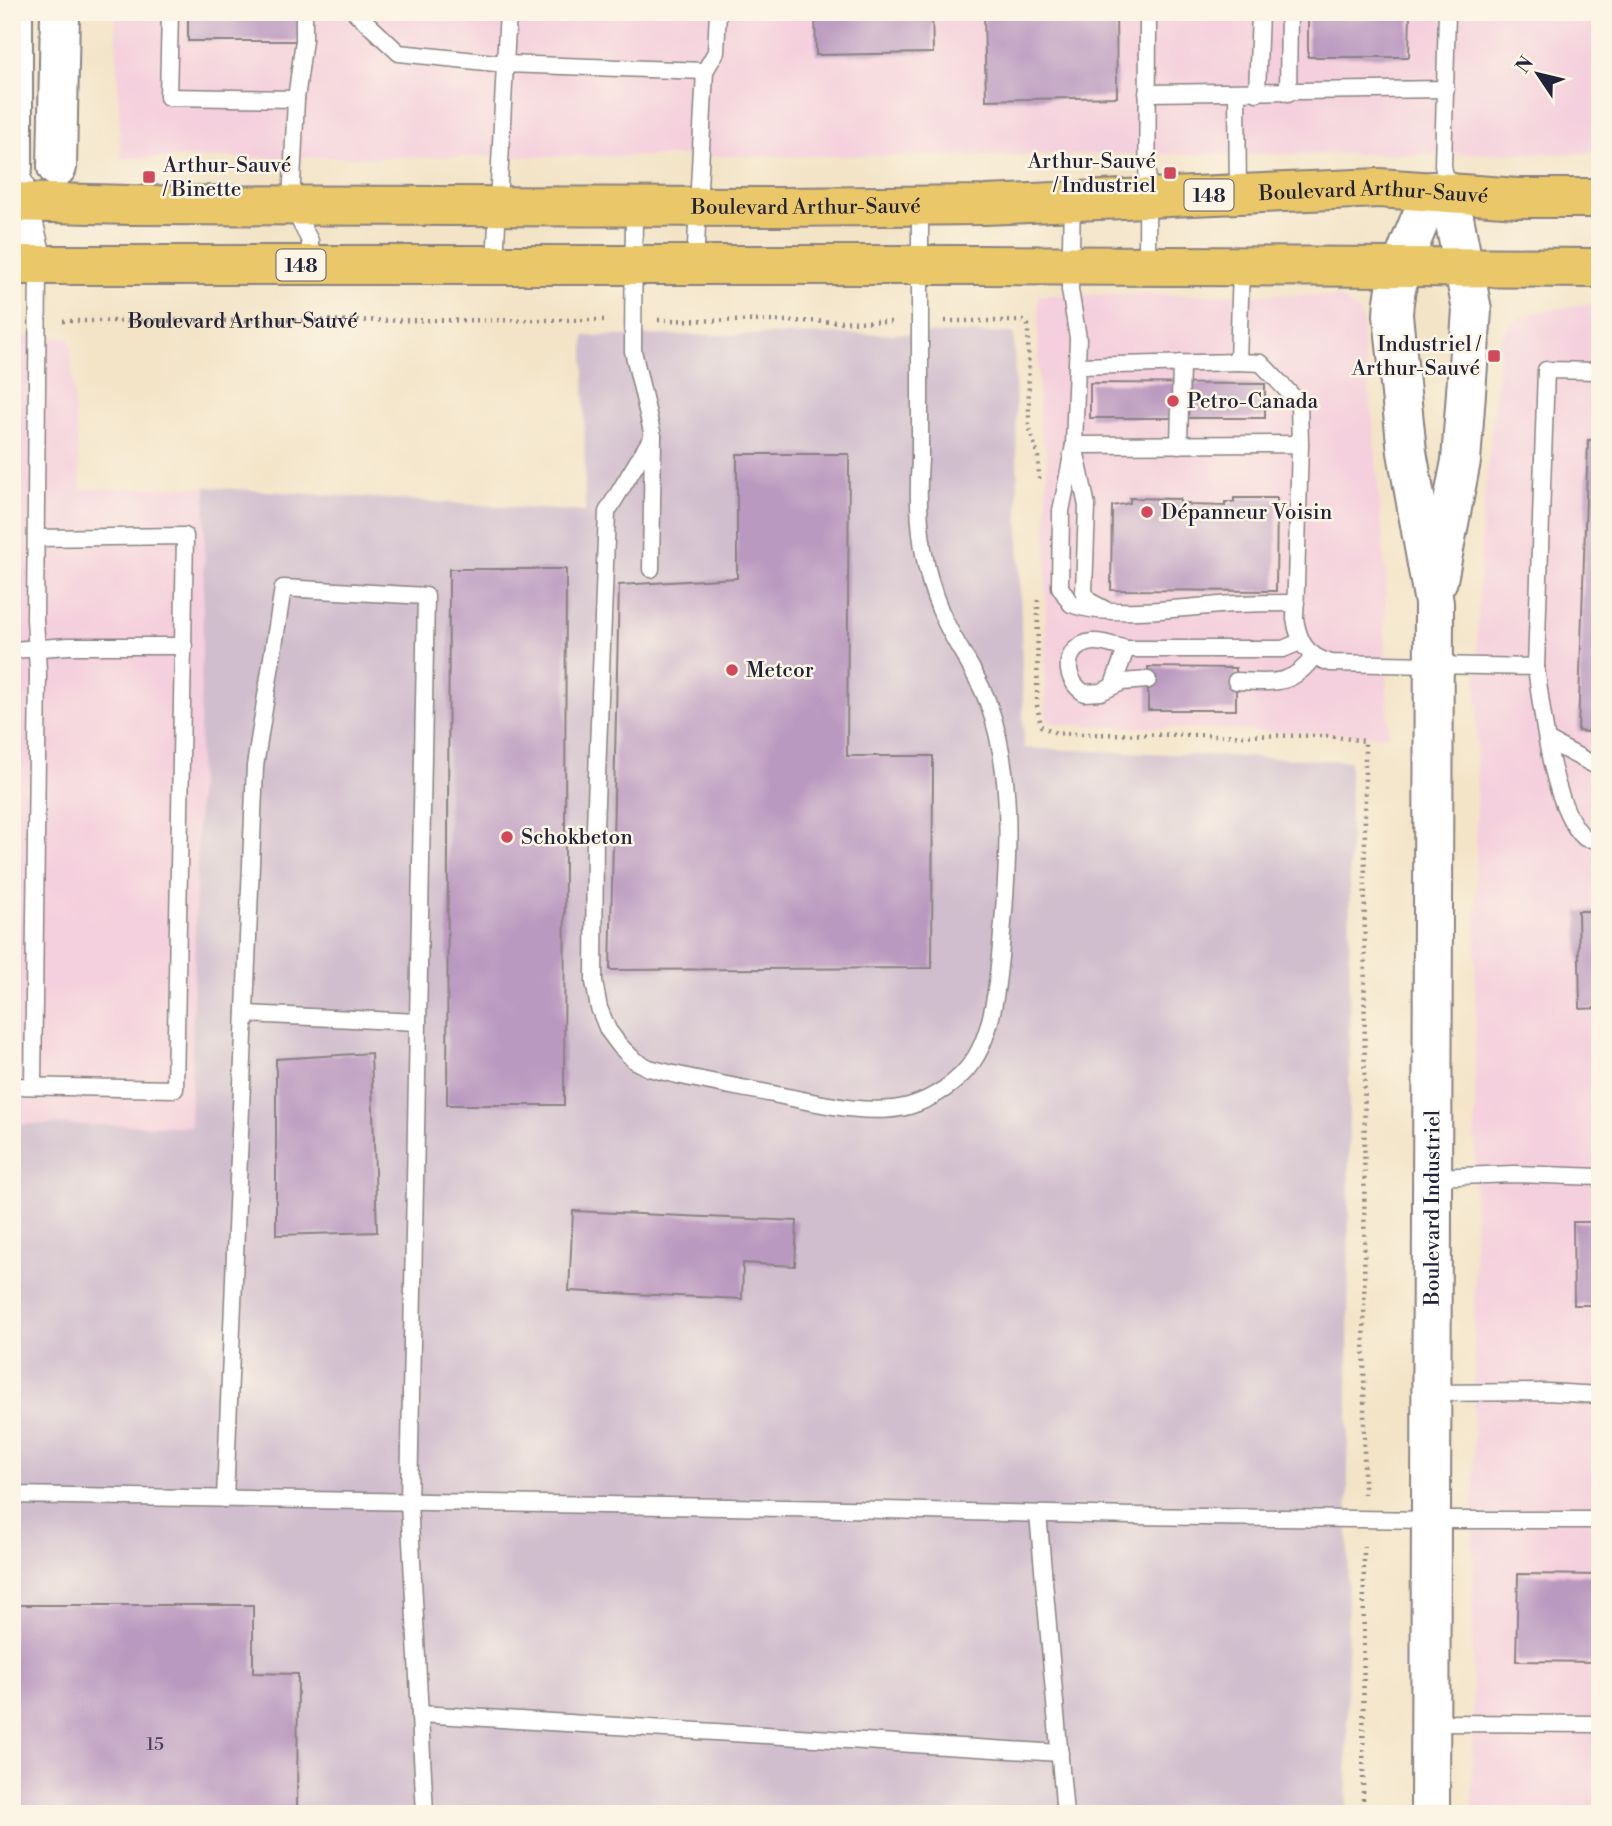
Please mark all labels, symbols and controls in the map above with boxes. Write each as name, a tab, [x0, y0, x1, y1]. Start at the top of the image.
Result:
north arrow	[1504, 38, 1574, 108]
text: N	[1511, 52, 1539, 78]
place label: Arthur-Sauvé / Industriel	[1027, 149, 1156, 199]
place label: Arthur-Sauvé / Binette	[162, 153, 291, 203]
marker: Arthur-Sauvé / Industriel	[1162, 165, 1178, 181]
marker: Arthur-Sauvé / Binette	[141, 169, 157, 185]
street label: Boulevard Arthur-Sauvé	[1257, 176, 1489, 210]
road number: 148	[1184, 180, 1234, 210]
street label: Boulevard Arthur-Sauvé	[690, 194, 921, 221]
road number: 148	[276, 249, 326, 280]
street label: Boulevard Arthur-Sauvé	[127, 308, 358, 335]
place label: Industriel / Arthur-Sauvé	[1351, 332, 1482, 382]
marker: Industriel / Arthur-Sauvé	[1486, 348, 1502, 364]
place label: Petro-Canada	[1187, 389, 1319, 415]
marker: Petro-Canada	[1165, 393, 1181, 409]
place label: Dépanneur Voisin	[1161, 500, 1333, 526]
marker: Dépanneur Voisin	[1139, 504, 1155, 520]
place label: Metcor	[746, 658, 814, 684]
marker: Metcor	[724, 662, 740, 678]
place label: Schokbeton	[521, 825, 633, 851]
marker: Schokbeton	[499, 829, 515, 845]
street label: Boulevard Industriel	[1420, 1110, 1446, 1307]
house number: 15	[146, 1733, 164, 1756]

